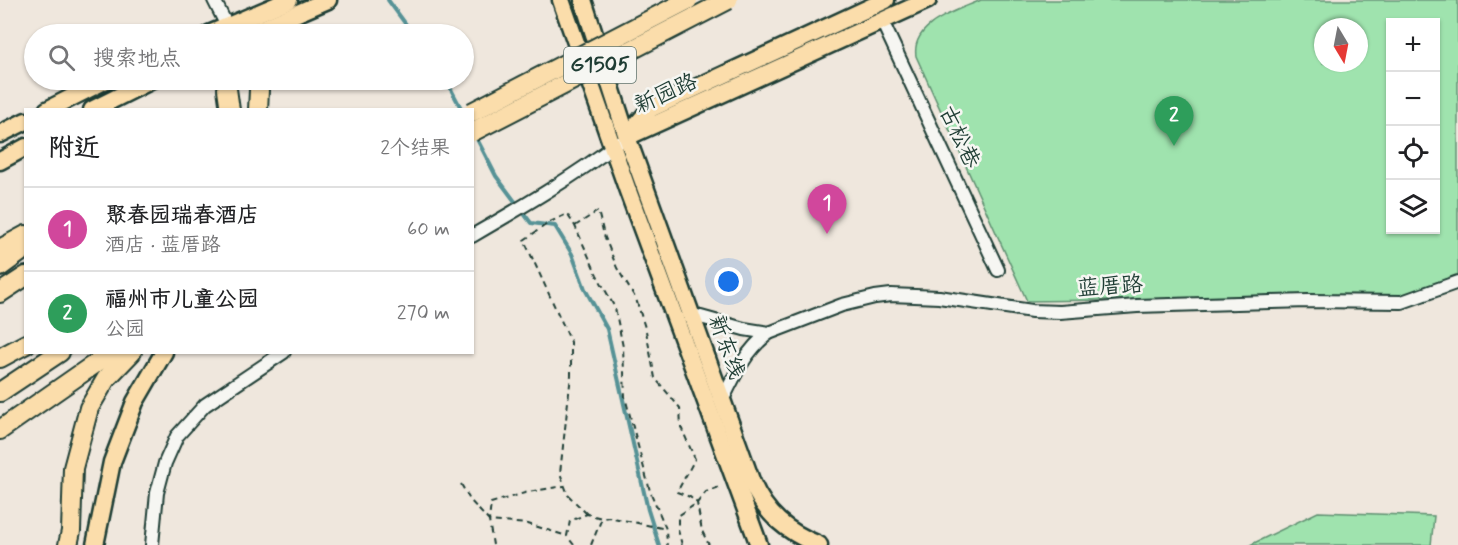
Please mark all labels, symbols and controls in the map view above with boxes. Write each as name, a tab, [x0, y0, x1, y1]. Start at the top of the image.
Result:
north arrow	[1314, 18, 1368, 72]
map controls	[1386, 18, 1440, 234]
button: +	[1386, 18, 1440, 72]
search box	[24, 24, 474, 90]
icon: search	[45, 41, 78, 74]
text: 搜索地点	[93, 45, 181, 73]
road number: G1505	[564, 47, 636, 83]
street label: 新园路	[630, 68, 702, 120]
button: −	[1386, 72, 1440, 126]
pin: 2	[1154, 96, 1194, 146]
street label: 古松巷	[932, 101, 986, 173]
button: locate	[1386, 126, 1440, 180]
text: 附近	[48, 132, 100, 166]
text: 2个结果	[380, 135, 450, 162]
button: layers	[1386, 180, 1440, 234]
pin: 1	[808, 184, 846, 234]
text: 聚春园瑞春酒店	[105, 202, 259, 230]
text: 1	[63, 216, 72, 243]
text: 60 m	[407, 216, 450, 243]
text: 酒店 · 蓝厝路	[105, 232, 220, 259]
your location	[714, 267, 743, 296]
street label: 蓝厝路	[1076, 271, 1144, 303]
text: 福州市儿童公园	[105, 286, 259, 314]
text: 2	[63, 300, 72, 327]
text: 270 m	[397, 300, 450, 327]
street label: 新东线	[702, 311, 750, 383]
text: 公园	[105, 316, 145, 343]

